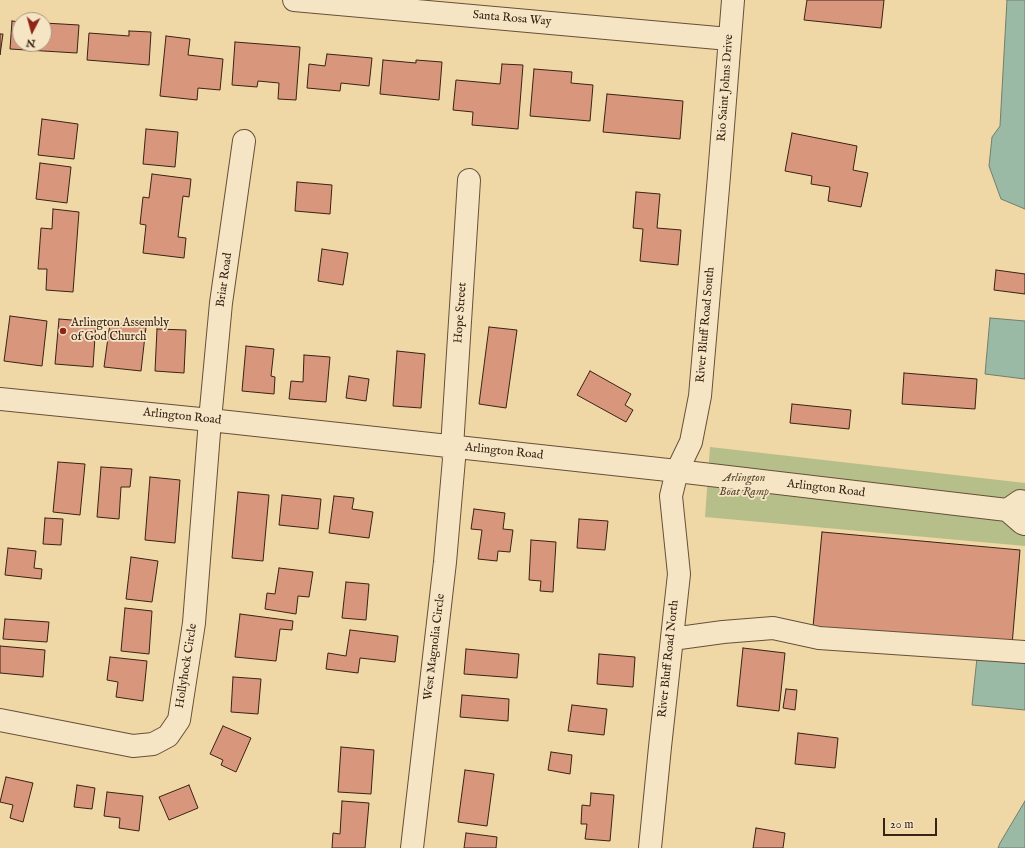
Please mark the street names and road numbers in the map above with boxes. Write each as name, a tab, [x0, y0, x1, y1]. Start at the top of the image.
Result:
street label: Santa Rosa Way	[472, 8, 552, 30]
street label: Rio Saint Johns Drive	[715, 34, 737, 142]
street label: Briar Road	[214, 252, 236, 308]
street label: River Bluff Road South	[694, 266, 718, 384]
street label: Hope Street	[452, 282, 470, 344]
street label: Arlington Road	[142, 406, 222, 428]
street label: Arlington Road	[464, 441, 544, 463]
street label: Arlington Road	[786, 477, 866, 501]
street label: West Magnolia Circle	[421, 593, 449, 701]
street label: River Bluff Road North	[656, 599, 682, 719]
street label: Hollyhock Circle	[173, 623, 201, 709]

